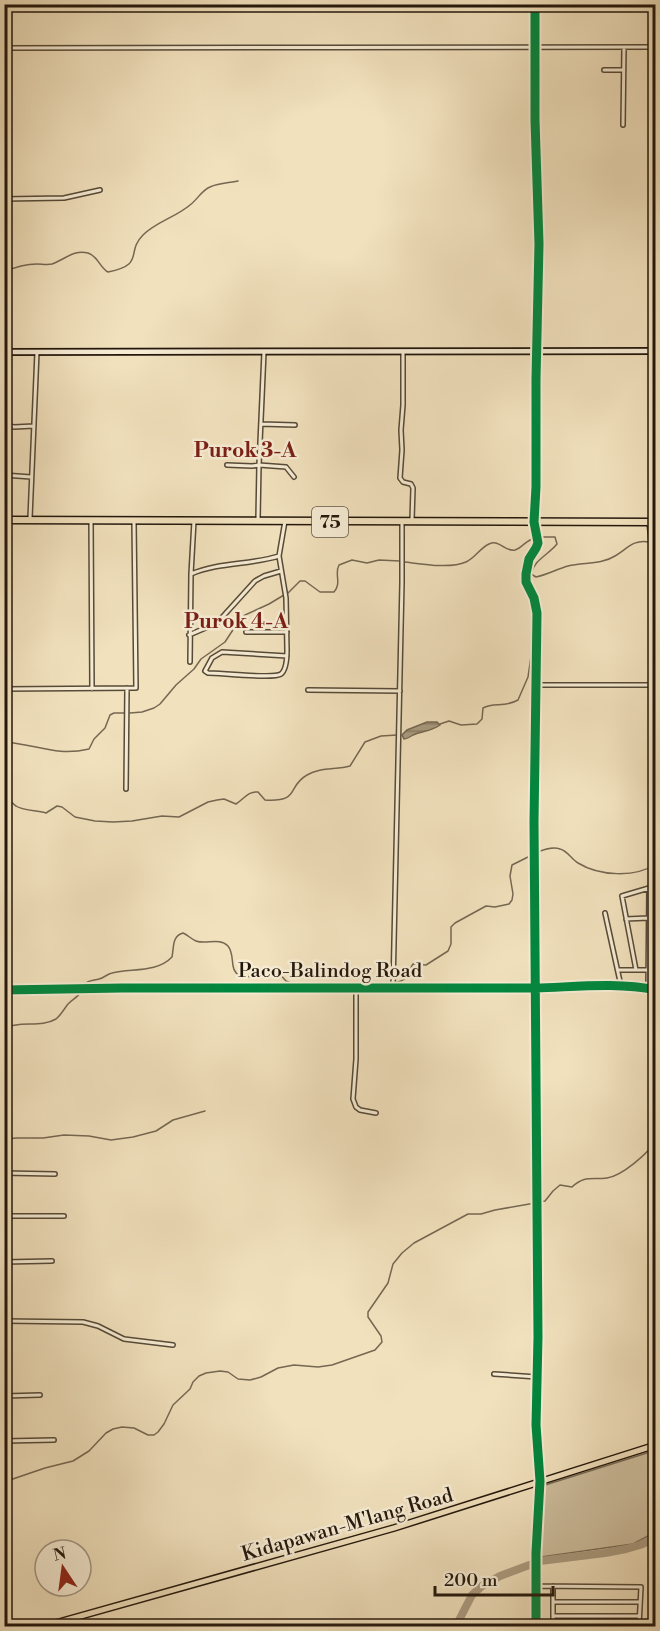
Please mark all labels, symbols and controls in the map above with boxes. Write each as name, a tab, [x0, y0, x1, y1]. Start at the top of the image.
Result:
district label: Purok 3-A	[194, 438, 297, 464]
road number: 75	[312, 507, 348, 537]
district label: Purok 4-A	[184, 609, 289, 635]
street label: Paco-Balindog Road	[238, 959, 423, 984]
street label: Kidapawan-M'lang Road	[239, 1483, 457, 1568]
north arrow	[33, 1538, 93, 1598]
text: N	[51, 1543, 69, 1566]
scale bar	[435, 1559, 554, 1597]
text: 200 m	[444, 1569, 498, 1592]

